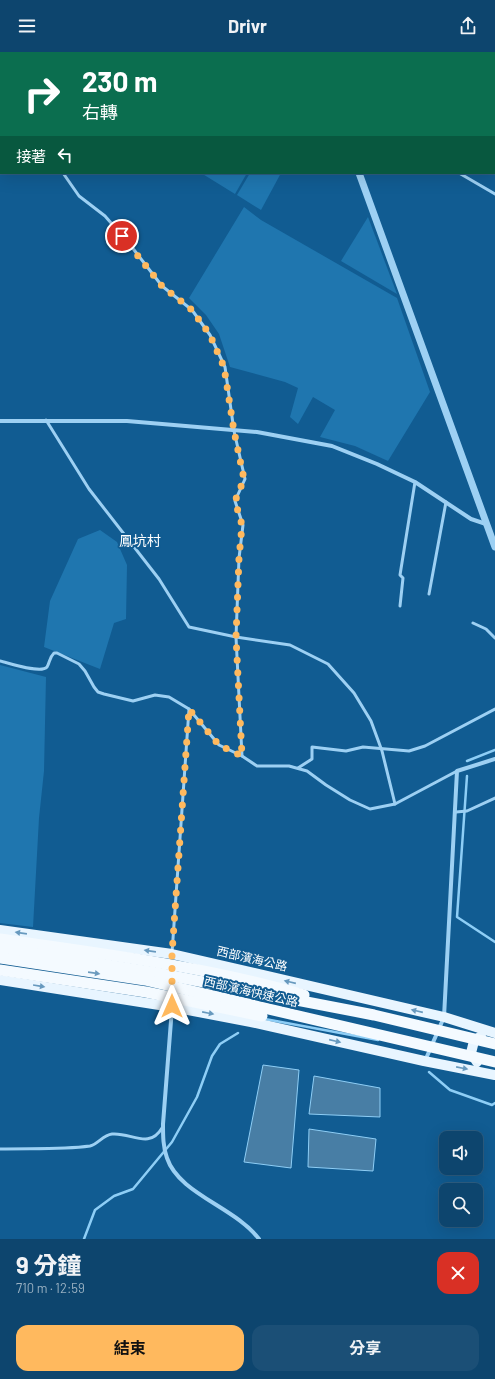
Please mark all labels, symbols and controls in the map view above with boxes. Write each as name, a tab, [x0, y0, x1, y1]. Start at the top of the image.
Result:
icon: menu	[16, 15, 38, 37]
text: Drivr	[228, 15, 267, 37]
icon: share	[457, 15, 479, 37]
text: 230 m	[82, 64, 157, 98]
icon: right	[16, 68, 68, 120]
text: 右轉	[82, 101, 118, 123]
icon: left	[54, 144, 76, 166]
text: 接著	[16, 147, 46, 165]
pin	[105, 219, 139, 253]
icon: arrive	[111, 225, 133, 247]
district label: 鳳坑村	[119, 532, 161, 549]
one-way arrow	[15, 930, 27, 936]
street label: 西部濱海公路	[216, 943, 289, 973]
one-way arrow	[144, 948, 156, 954]
one-way arrow	[88, 970, 100, 976]
street label: 西部濱海快速公路	[203, 973, 300, 1009]
one-way arrow	[284, 978, 296, 984]
one-way arrow	[32, 983, 45, 989]
position arrow	[151, 985, 193, 1027]
one-way arrow	[411, 1008, 423, 1014]
one-way arrow	[202, 1011, 214, 1017]
one-way arrow	[329, 1038, 342, 1044]
one-way arrow	[456, 1066, 469, 1072]
map controls	[439, 1131, 483, 1227]
button: sound	[439, 1131, 483, 1175]
button: search	[439, 1183, 483, 1227]
text: 9 分鐘	[16, 1250, 82, 1279]
button: close	[437, 1252, 479, 1294]
text: 710 m · 12:59	[16, 1280, 85, 1296]
button: 結束	[16, 1325, 244, 1371]
button: 分享	[252, 1325, 479, 1371]

